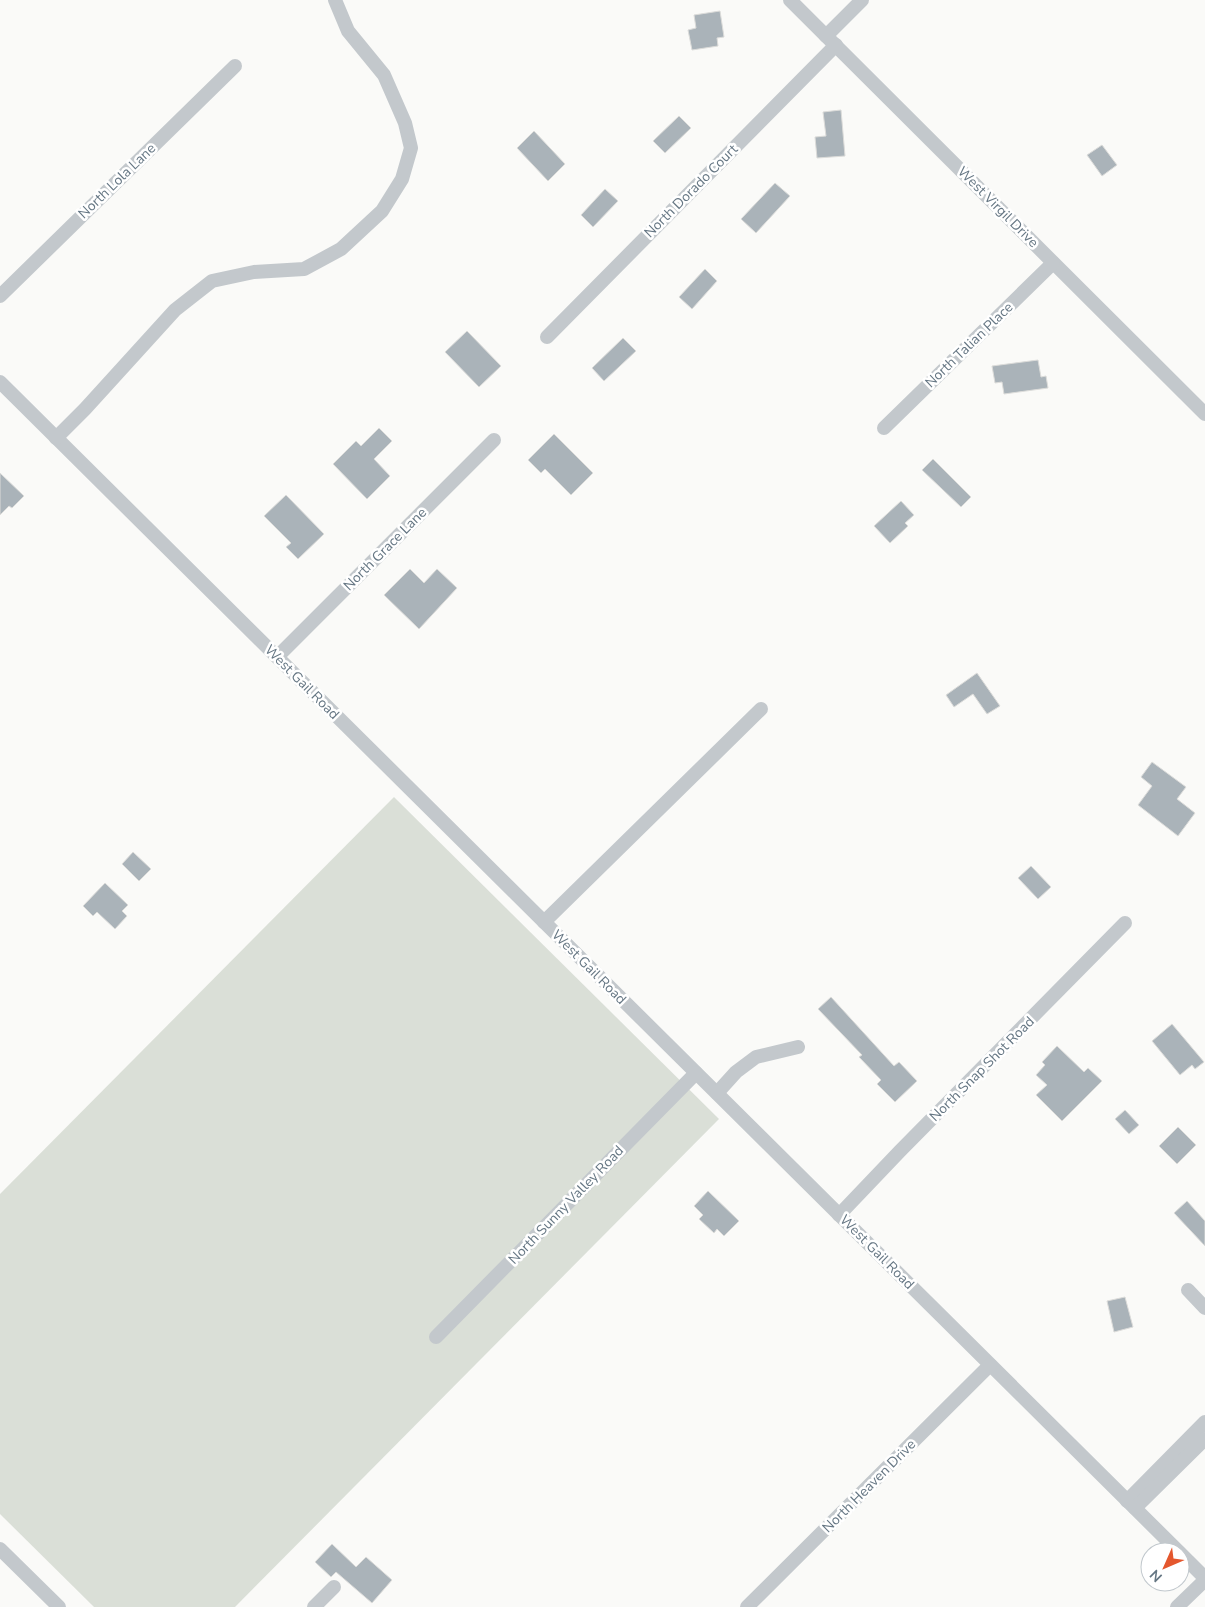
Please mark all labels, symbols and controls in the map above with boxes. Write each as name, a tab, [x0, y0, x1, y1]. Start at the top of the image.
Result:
street label: North Lola Lane	[74, 139, 160, 223]
street label: North Dorado Court	[640, 140, 742, 242]
street label: West Virgil Drive	[953, 162, 1043, 252]
street label: North Talian Place	[921, 298, 1017, 392]
street label: North Grace Lane	[339, 503, 431, 595]
street label: West Gail Road	[261, 641, 343, 723]
street label: West Gail Road	[548, 926, 630, 1008]
street label: North Snap Shot Road	[925, 1012, 1039, 1126]
street label: North Sunny Valley Road	[504, 1141, 628, 1269]
street label: West Gail Road	[836, 1211, 918, 1293]
street label: North Heaven Drive	[818, 1435, 920, 1537]
north arrow	[1140, 1542, 1190, 1592]
text: N	[1146, 1565, 1167, 1586]

